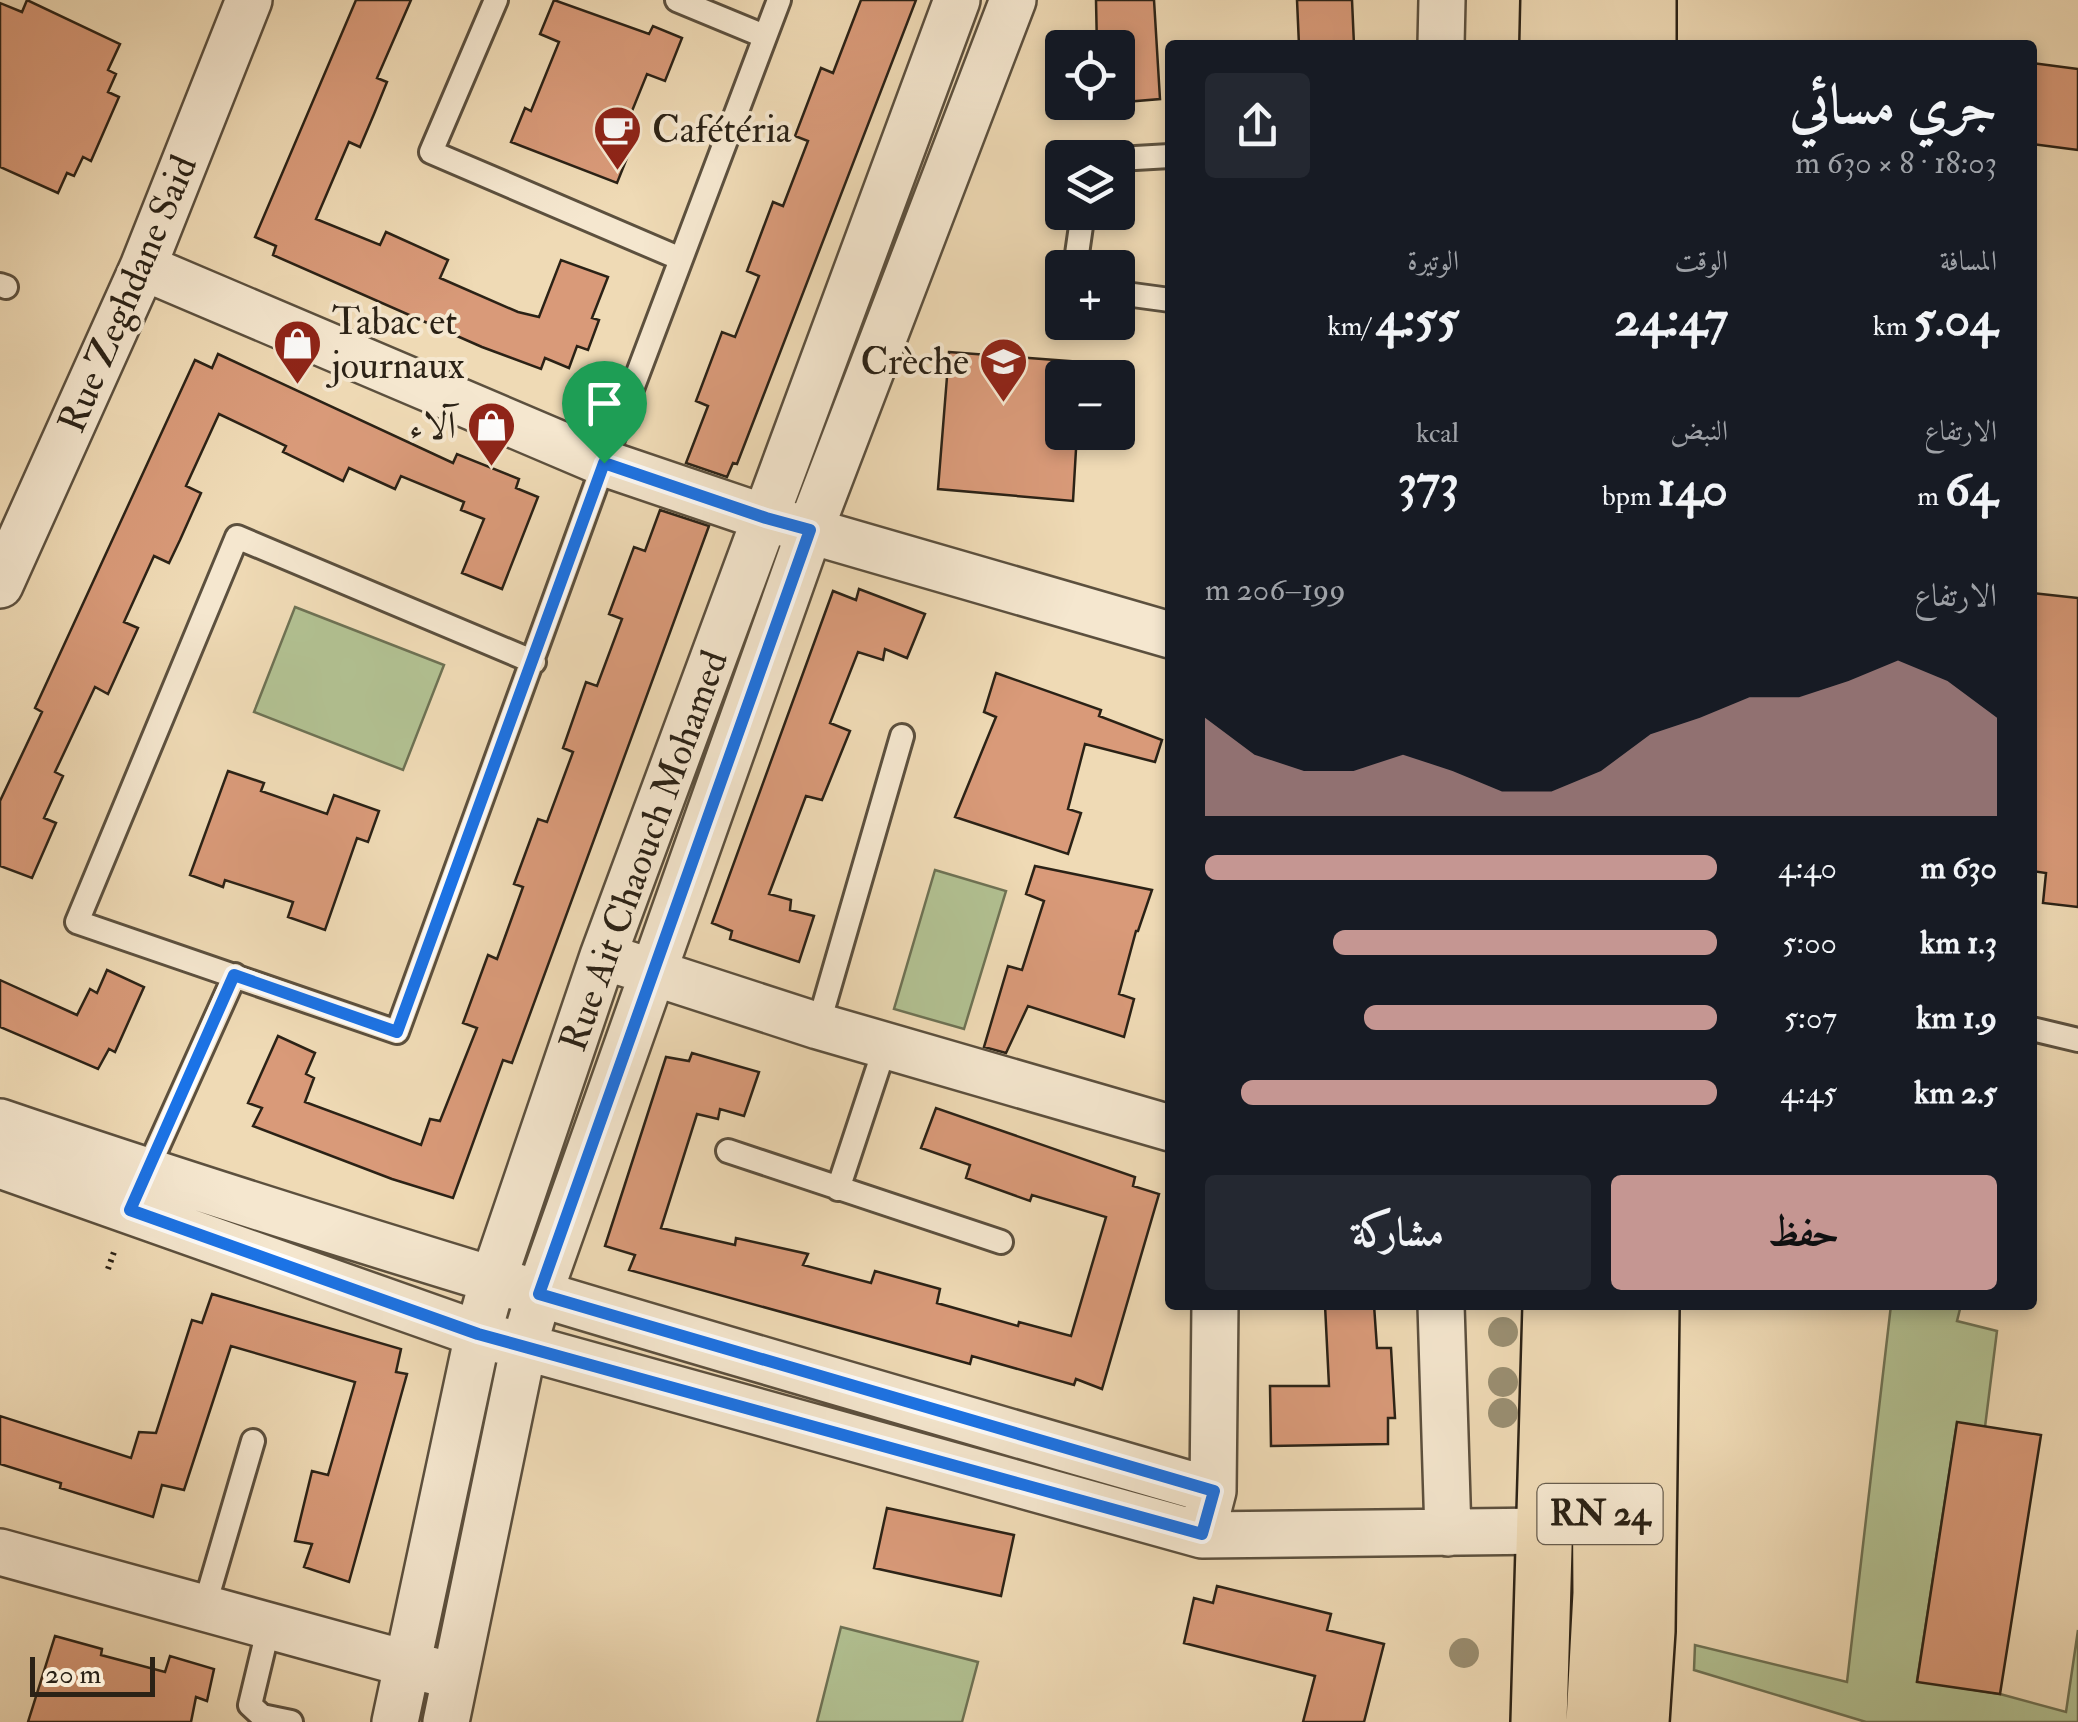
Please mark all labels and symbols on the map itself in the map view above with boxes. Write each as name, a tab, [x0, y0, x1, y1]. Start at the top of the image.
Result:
cafe icon: Cafétéria	[591, 104, 643, 172]
place label: Cafétéria	[652, 106, 792, 154]
street label: Rue Zeghdane Said	[48, 148, 208, 440]
place label: Tabac et journaux	[326, 298, 465, 390]
shop icon: Tabac et journaux	[271, 318, 323, 386]
school or university icon: Crèche	[978, 336, 1030, 404]
place label: Crèche	[860, 338, 969, 386]
pin	[562, 361, 647, 464]
shop icon: آلاء	[465, 400, 517, 468]
place label: آلاء	[409, 402, 460, 450]
street label: Rue Ait Chaouch Mohamed	[549, 644, 739, 1058]
road number: RN 24	[1538, 1484, 1662, 1544]
scale bar	[30, 1652, 155, 1696]

